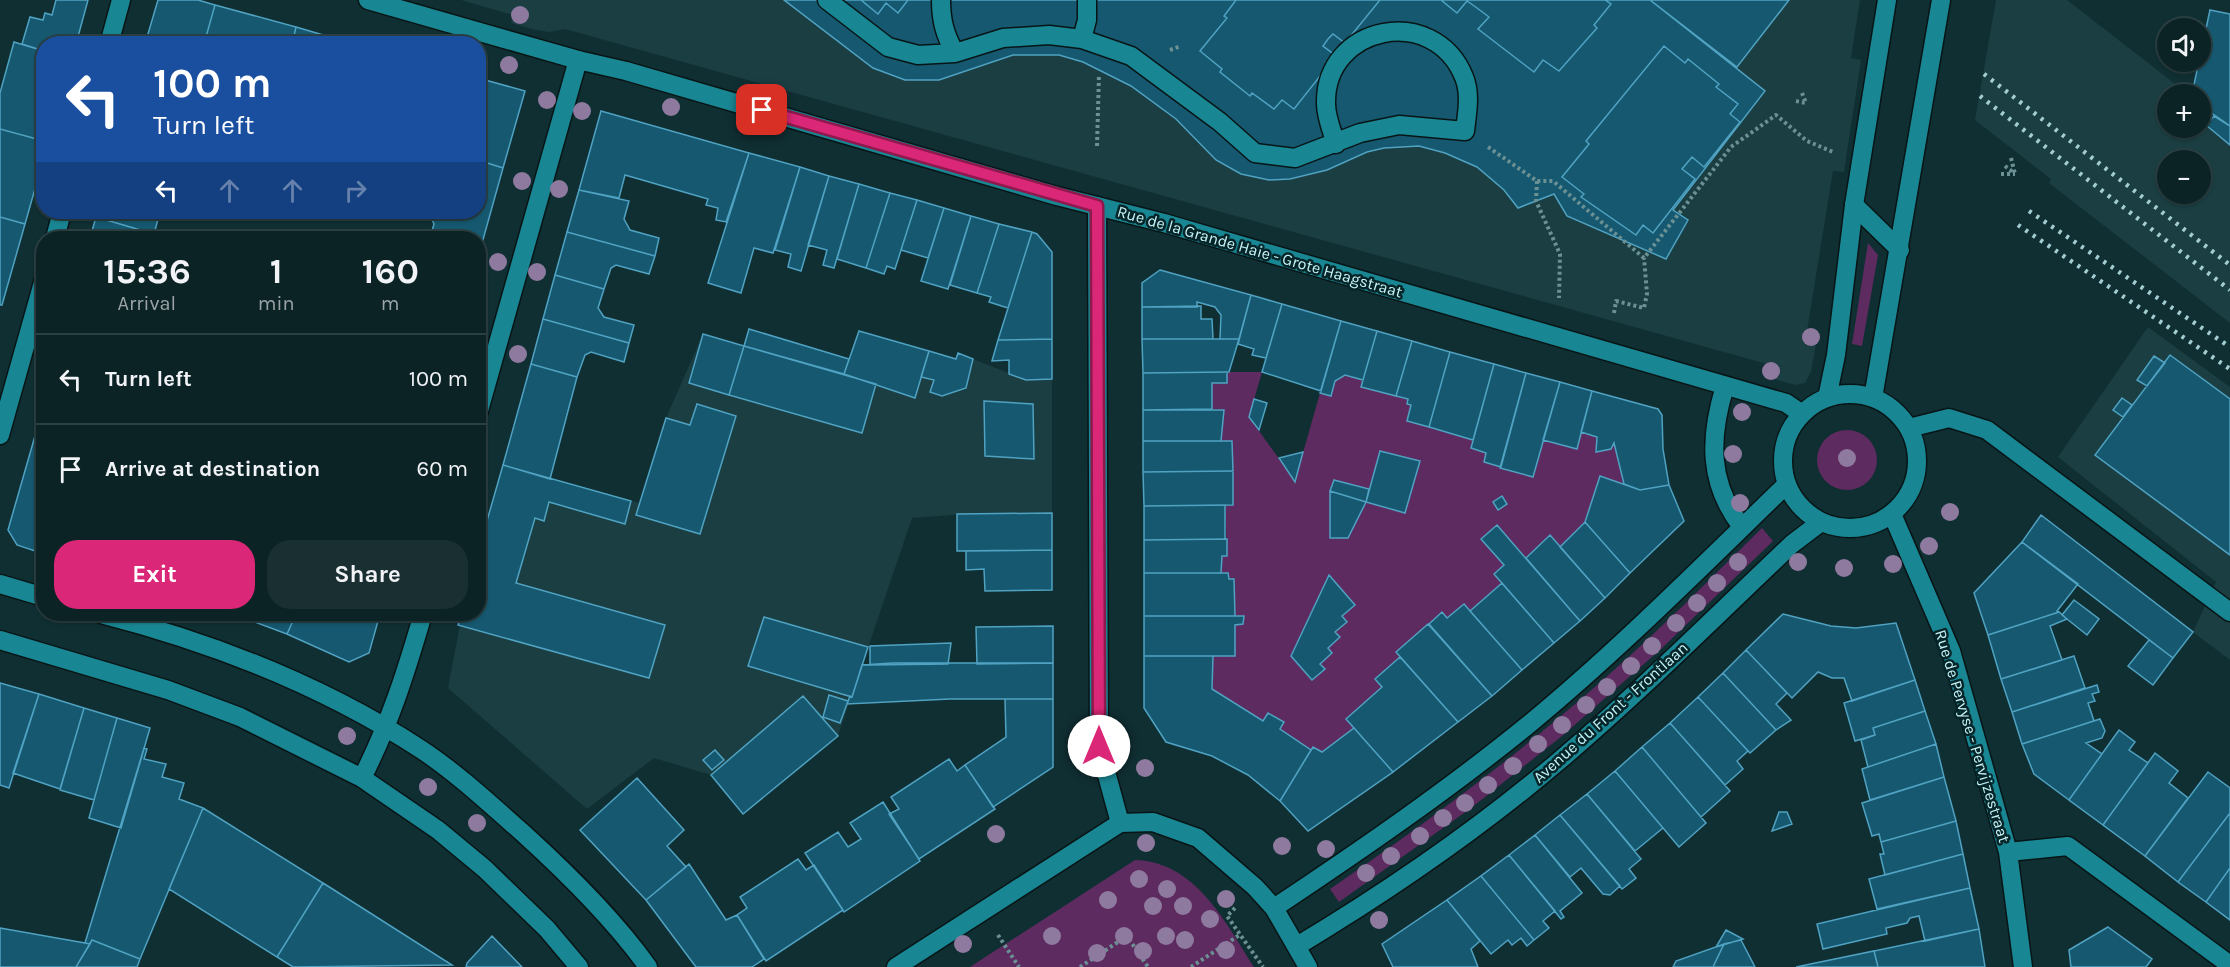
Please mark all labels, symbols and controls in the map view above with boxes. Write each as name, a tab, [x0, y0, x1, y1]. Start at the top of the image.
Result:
map controls	[2157, 18, 2211, 204]
button: sound	[2157, 18, 2211, 72]
text: 100 m	[153, 58, 272, 108]
icon: left	[54, 60, 132, 138]
pin	[736, 84, 787, 135]
button: +	[2157, 84, 2211, 138]
icon: arrive	[745, 93, 778, 126]
text: Turn left	[153, 109, 254, 141]
button: −	[2157, 150, 2211, 204]
icon: left	[150, 174, 183, 207]
icon: ahead	[213, 174, 246, 207]
icon: ahead	[276, 174, 309, 207]
icon: right	[339, 174, 372, 207]
street label: Rue de la Grande Haie - Grote Haagstraat	[1115, 202, 1405, 301]
text: 15:36	[103, 250, 191, 292]
text: 1	[270, 250, 283, 292]
text: 160	[361, 250, 419, 292]
text: Arrival	[118, 292, 176, 315]
text: min	[258, 292, 294, 315]
text: m	[381, 292, 400, 315]
icon: left	[54, 363, 87, 396]
text: Turn left	[105, 366, 192, 392]
text: 100 m	[409, 366, 468, 392]
icon: arrive	[54, 453, 87, 486]
text: Arrive at destination	[105, 456, 320, 482]
text: 60 m	[417, 456, 468, 482]
button: Exit	[54, 540, 255, 609]
button: Share	[267, 540, 468, 609]
street label: Rue de Pervyse - Pervijzestraat	[1931, 627, 2014, 845]
street label: Avenue du Front - Frontlaan	[1529, 638, 1692, 787]
position arrow	[1067, 714, 1131, 778]

